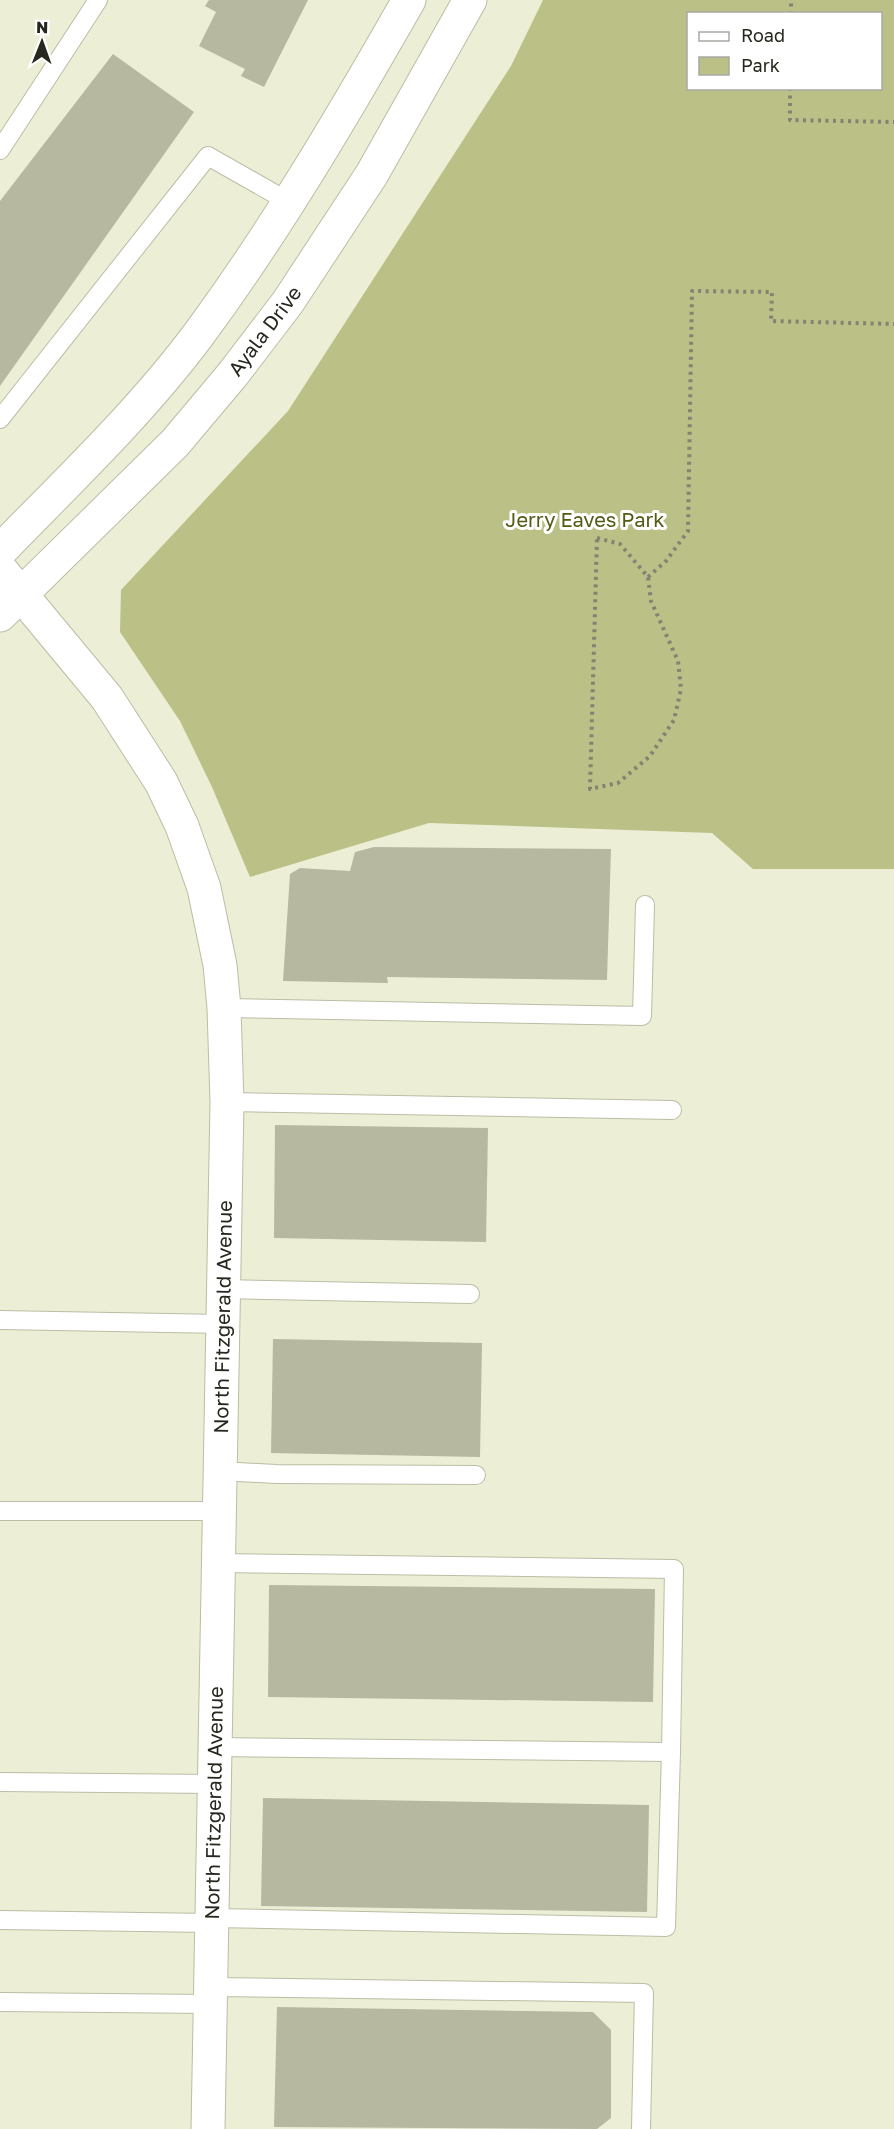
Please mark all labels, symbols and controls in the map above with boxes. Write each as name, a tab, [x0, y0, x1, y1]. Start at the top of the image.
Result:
north arrow	[12, 12, 72, 72]
legend	[687, 12, 882, 90]
text: N	[36, 17, 49, 37]
text: Road	[741, 24, 785, 46]
text: Park	[741, 54, 780, 76]
street label: Ayala Drive	[223, 281, 306, 380]
park label: Jerry Eaves Park	[505, 507, 665, 531]
street label: North Fitzgerald Avenue	[208, 1200, 236, 1434]
street label: North Fitzgerald Avenue	[199, 1686, 227, 1920]

